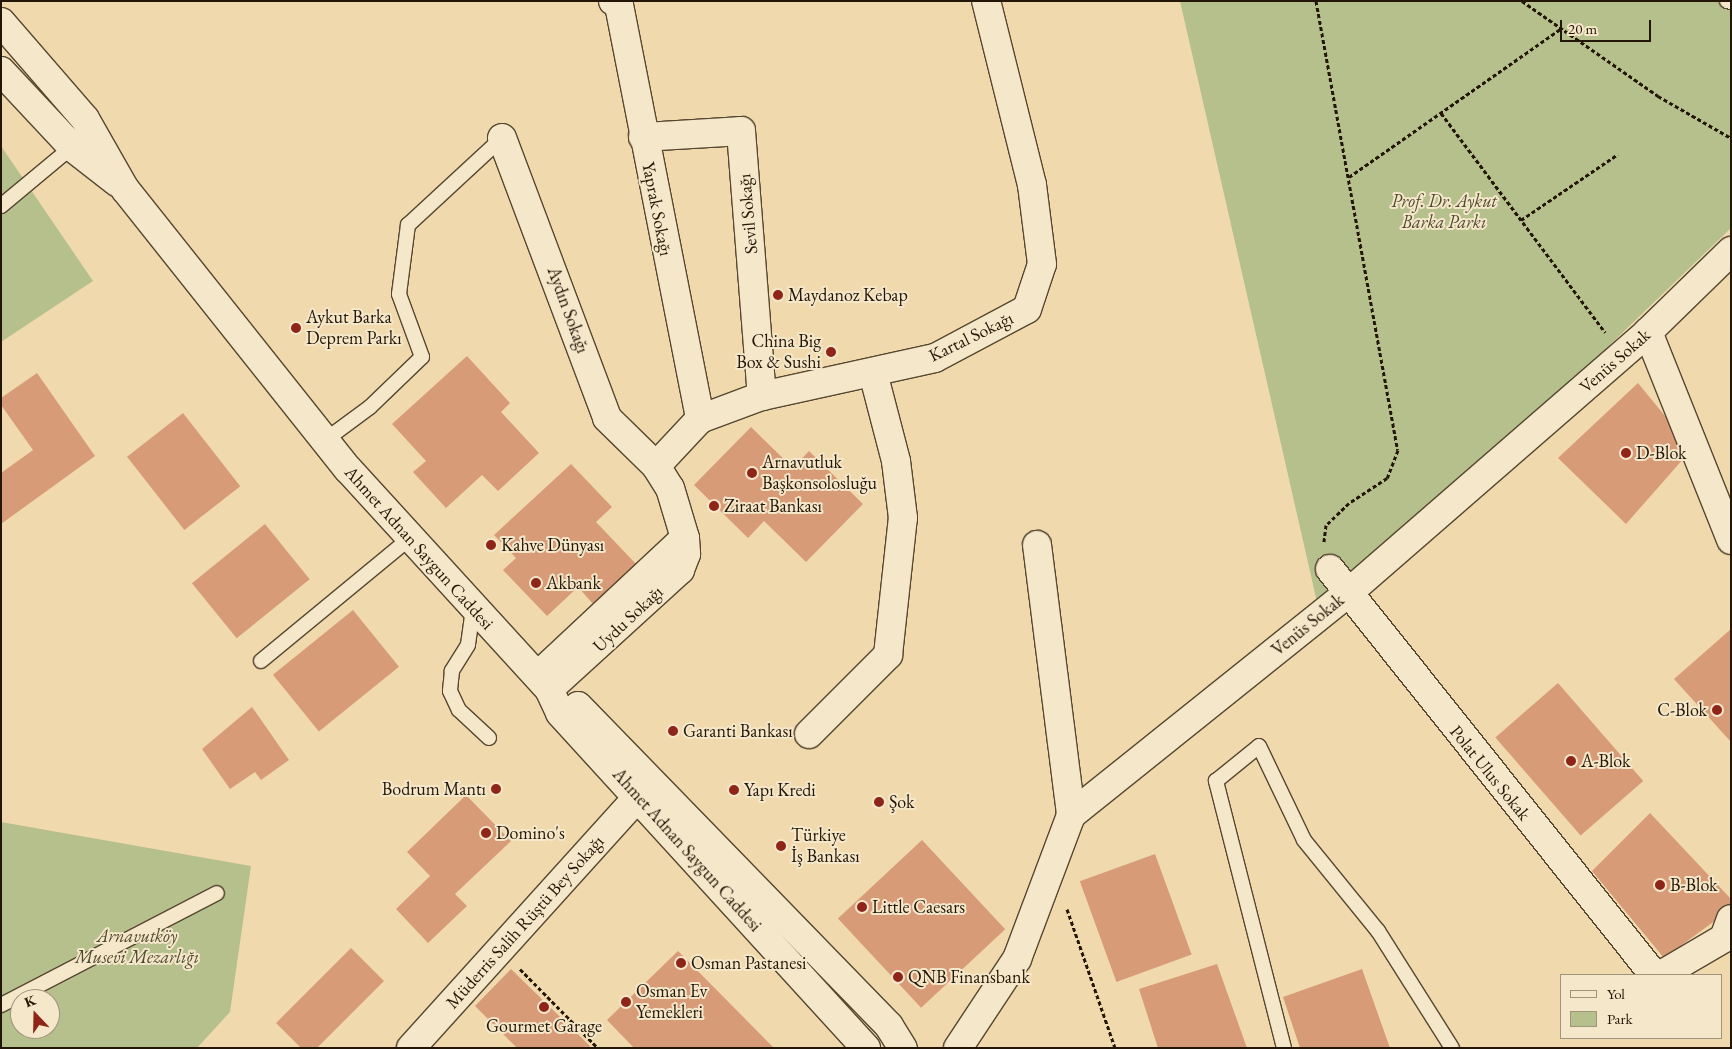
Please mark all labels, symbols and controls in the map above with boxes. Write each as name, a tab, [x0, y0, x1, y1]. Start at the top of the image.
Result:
scale bar	[1562, 10, 1653, 42]
text: 20 m	[1568, 19, 1597, 38]
street label: Yaprak Sokağı	[637, 160, 677, 258]
street label: Sevil Sokağı	[734, 173, 762, 255]
park label: Prof. Dr. Aykut Barka Parkı	[1391, 191, 1497, 233]
street label: Aydın Sokağı	[542, 264, 594, 356]
place label: Maydanoz Kebap	[788, 284, 908, 306]
marker: Maydanoz Kebap	[772, 289, 784, 301]
place label: Aykut Barka Deprem Parkı	[306, 307, 402, 350]
street label: Kartal Sokağı	[925, 307, 1017, 367]
marker: Aykut Barka Deprem Parkı	[290, 322, 302, 334]
street label: Venüs Sokak	[1575, 324, 1655, 398]
place label: China Big Box & Sushi	[736, 331, 821, 374]
marker: China Big Box & Sushi	[825, 346, 837, 358]
place label: D-Blok	[1636, 442, 1686, 464]
marker: D-Blok	[1620, 447, 1632, 459]
place label: Arnavutluk Başkonsolosluğu	[762, 452, 877, 494]
street label: Ahmet Adnan Saygun Caddesi	[340, 462, 498, 634]
marker: Arnavutluk Başkonsolosluğu	[746, 467, 758, 479]
place label: Ziraat Bankası	[724, 495, 822, 517]
marker: Ziraat Bankası	[708, 500, 720, 512]
place label: Kahve Dünyası	[501, 534, 604, 556]
marker: Kahve Dünyası	[485, 539, 497, 551]
place label: Akbank	[546, 572, 601, 594]
marker: Akbank	[530, 577, 542, 589]
street label: Uydu Sokağı	[589, 581, 667, 657]
street label: Venüs Sokak	[1267, 589, 1349, 661]
place label: C-Blok	[1657, 699, 1707, 721]
marker: C-Blok	[1711, 704, 1723, 716]
place label: Garanti Bankası	[683, 720, 793, 742]
street label: Polat Ulus Sokak	[1445, 721, 1535, 825]
marker: Garanti Bankası	[667, 725, 679, 737]
place label: A-Blok	[1581, 750, 1630, 772]
marker: A-Blok	[1565, 755, 1577, 767]
street label: Ahmet Adnan Saygun Caddesi	[608, 764, 766, 936]
place label: Bodrum Mantı	[382, 778, 486, 800]
place label: Yapı Kredi	[744, 779, 816, 801]
marker: Bodrum Mantı	[490, 783, 502, 795]
marker: Yapı Kredi	[728, 784, 740, 796]
place label: Şok	[889, 791, 914, 813]
marker: Şok	[873, 796, 885, 808]
place label: Domino's	[496, 822, 565, 844]
place label: Türkiye İş Bankası	[791, 825, 860, 868]
marker: Domino's	[480, 827, 492, 839]
street label: Müderris Salih Rüştü Bey Sokağı	[441, 831, 609, 1013]
marker: Türkiye İş Bankası	[775, 840, 787, 852]
place label: B-Blok	[1670, 874, 1717, 896]
marker: B-Blok	[1654, 879, 1666, 891]
place label: Little Caesars	[872, 896, 965, 918]
marker: Little Caesars	[856, 901, 868, 913]
park label: Arnavutköy Musevi Mezarlığı	[75, 926, 199, 969]
place label: Osman Pastanesi	[691, 952, 806, 974]
marker: Osman Pastanesi	[675, 957, 687, 969]
place label: QNB Finansbank	[908, 966, 1030, 988]
marker: QNB Finansbank	[892, 971, 904, 983]
legend	[1560, 974, 1722, 1039]
place label: Osman Ev Yemekleri	[636, 981, 707, 1024]
text: Yol	[1607, 984, 1625, 1003]
north arrow	[10, 989, 60, 1039]
text: K	[22, 991, 38, 1011]
marker: Osman Ev Yemekleri	[620, 996, 632, 1008]
marker: Gourmet Garage	[538, 1001, 550, 1013]
text: Park	[1607, 1009, 1633, 1028]
place label: Gourmet Garage	[486, 1015, 602, 1037]

